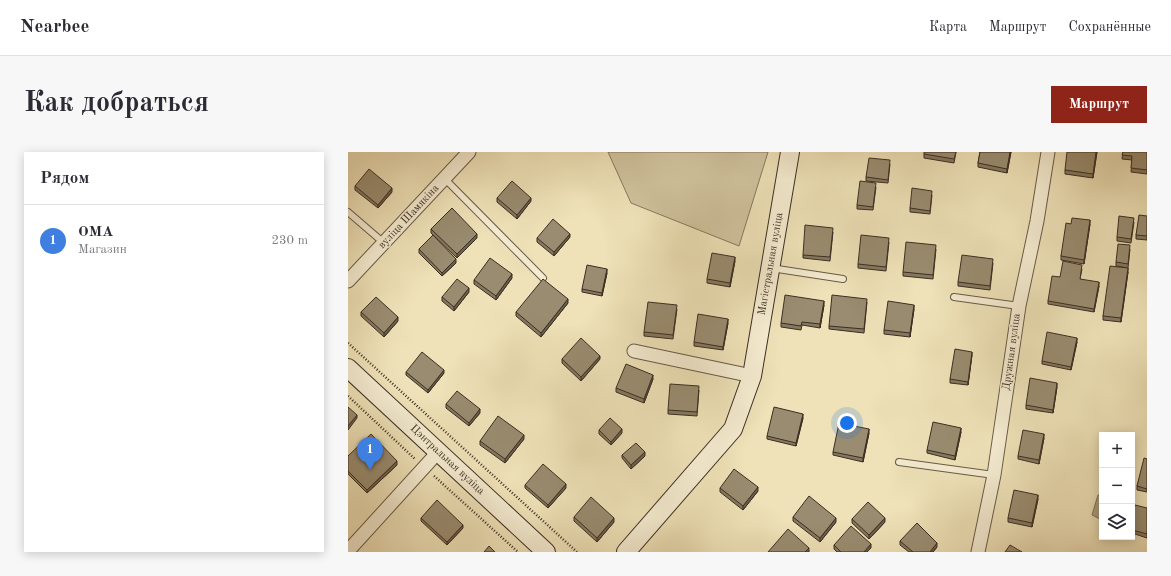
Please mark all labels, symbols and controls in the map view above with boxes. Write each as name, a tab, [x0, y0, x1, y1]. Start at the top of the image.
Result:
text: Nearbee	[20, 18, 89, 37]
text: Карта	[929, 20, 967, 34]
text: Маршрут	[989, 20, 1046, 34]
text: Сохранённые	[1068, 20, 1151, 34]
button: Маршрут	[1051, 86, 1147, 123]
text: Как добраться	[24, 90, 209, 118]
text: Рядом	[40, 170, 89, 187]
street label: вуліца Шамякіна	[377, 182, 442, 251]
street label: Магістральная вуліца	[757, 211, 786, 316]
text: ОМА	[78, 225, 113, 240]
text: 1	[49, 234, 57, 247]
text: 230 m	[271, 234, 308, 247]
text: Магазин	[78, 243, 127, 256]
street label: Дружная вуліца	[1001, 312, 1023, 391]
your location	[837, 413, 857, 433]
street label: Цэнтральная вуліца	[408, 423, 487, 497]
map controls	[1099, 432, 1135, 540]
button: +	[1099, 432, 1135, 468]
pin: 1	[357, 437, 383, 470]
button: −	[1099, 468, 1135, 504]
button: layers	[1099, 504, 1135, 540]

